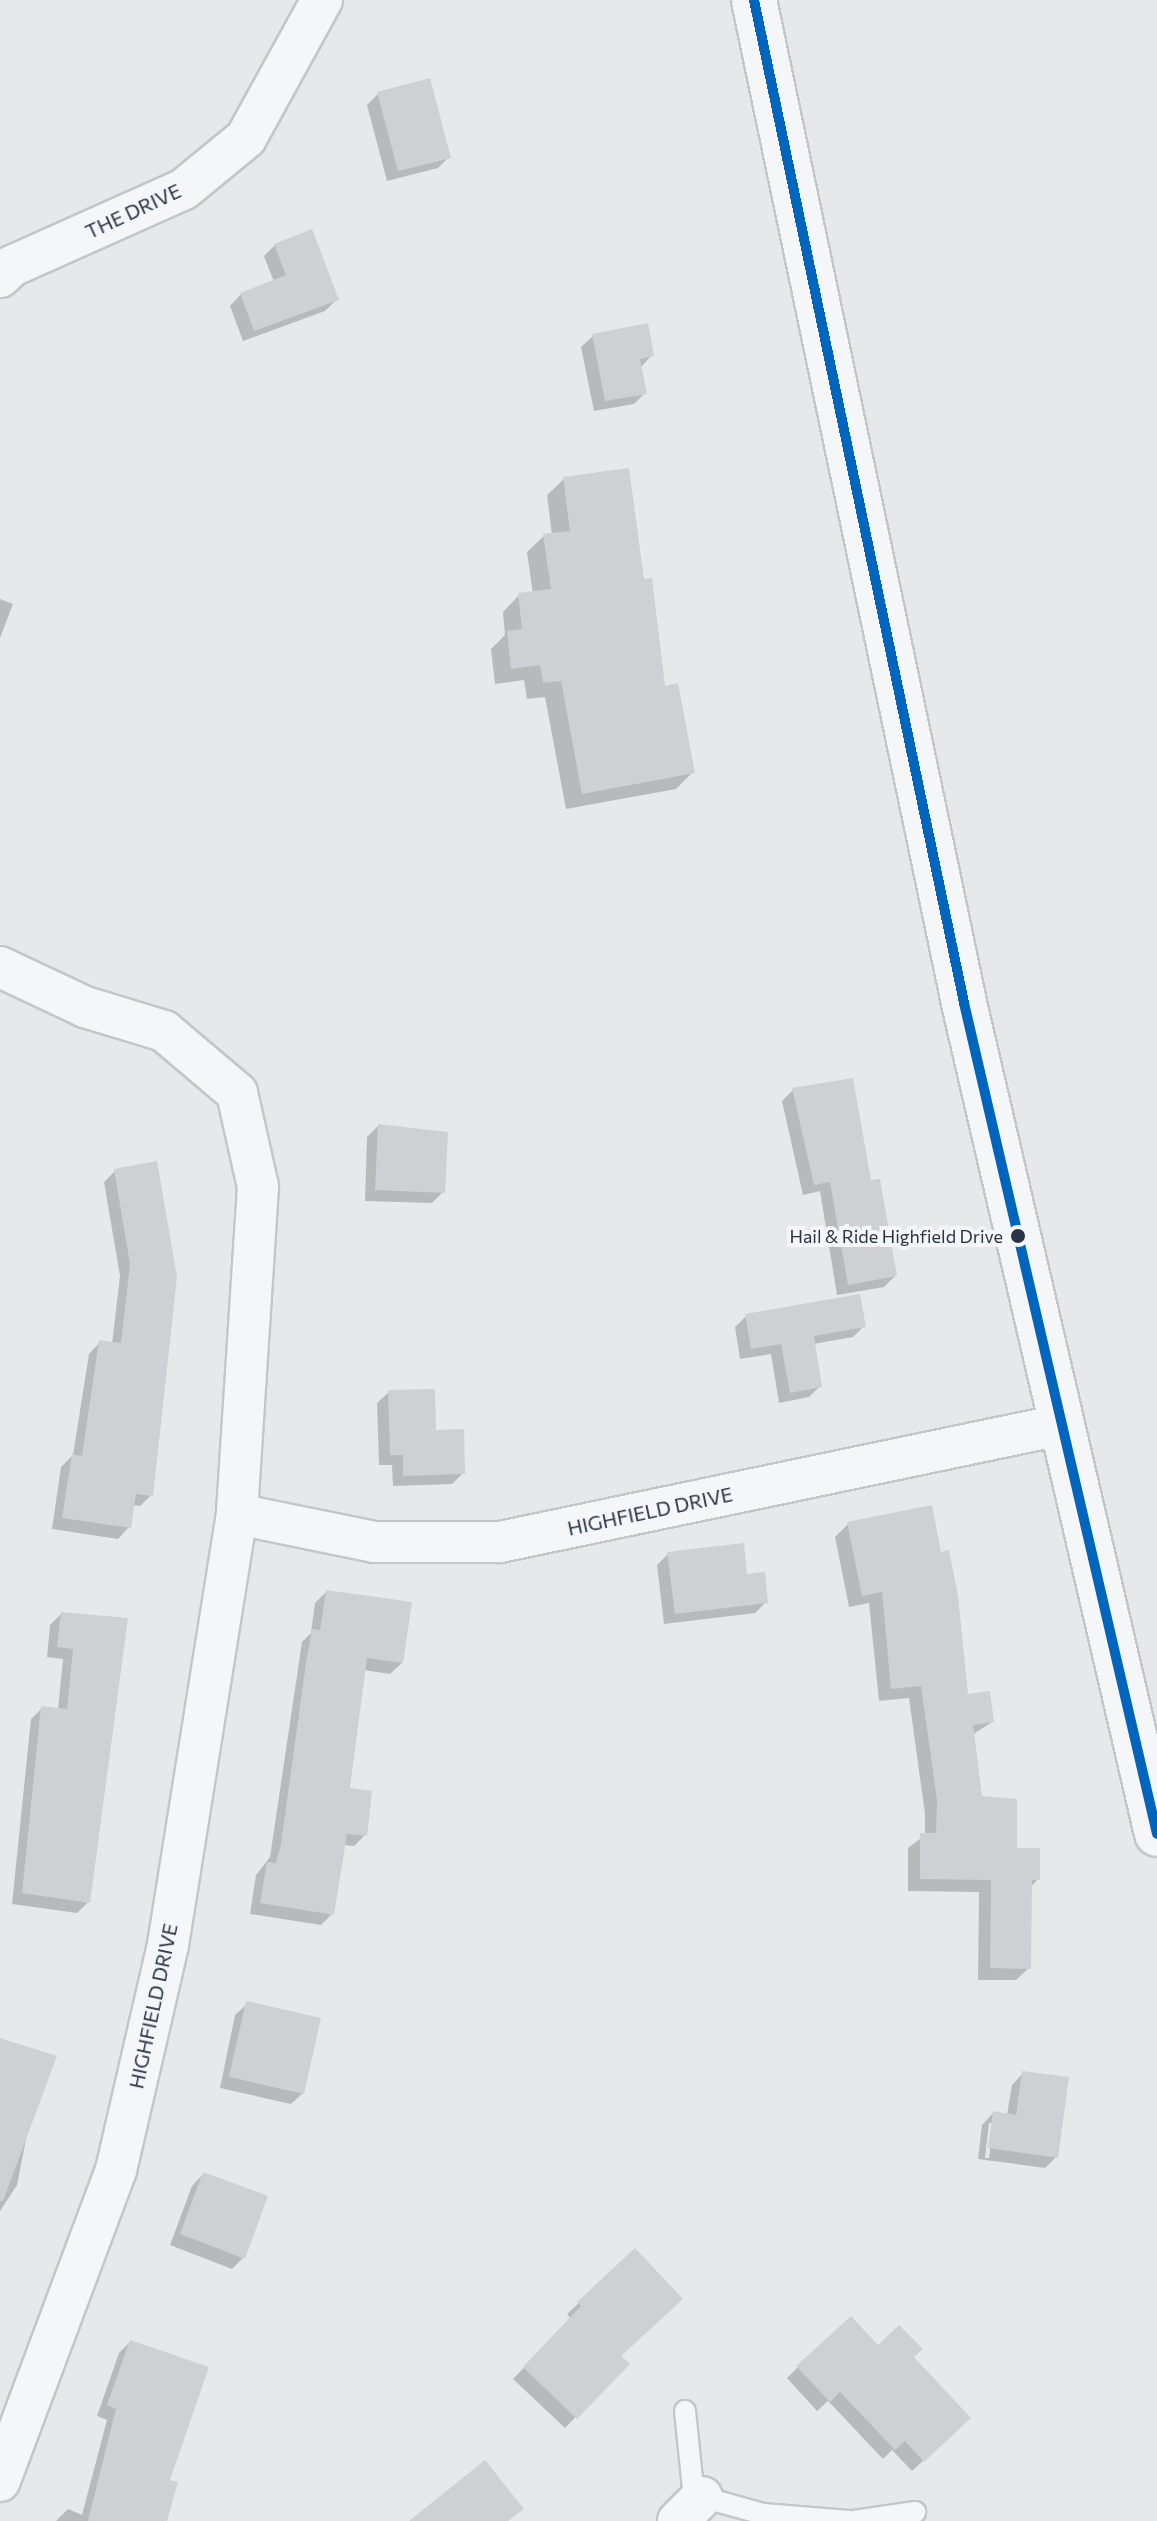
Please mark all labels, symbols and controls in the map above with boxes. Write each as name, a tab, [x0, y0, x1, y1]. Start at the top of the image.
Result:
street label: THE DRIVE	[81, 178, 185, 244]
place label: Hail & Ride Highfield Drive	[789, 1225, 1003, 1247]
marker: Hail & Ride Highfield Drive	[1010, 1228, 1026, 1244]
street label: HIGHFIELD DRIVE	[565, 1482, 735, 1540]
street label: HIGHFIELD DRIVE	[124, 1921, 182, 2091]

